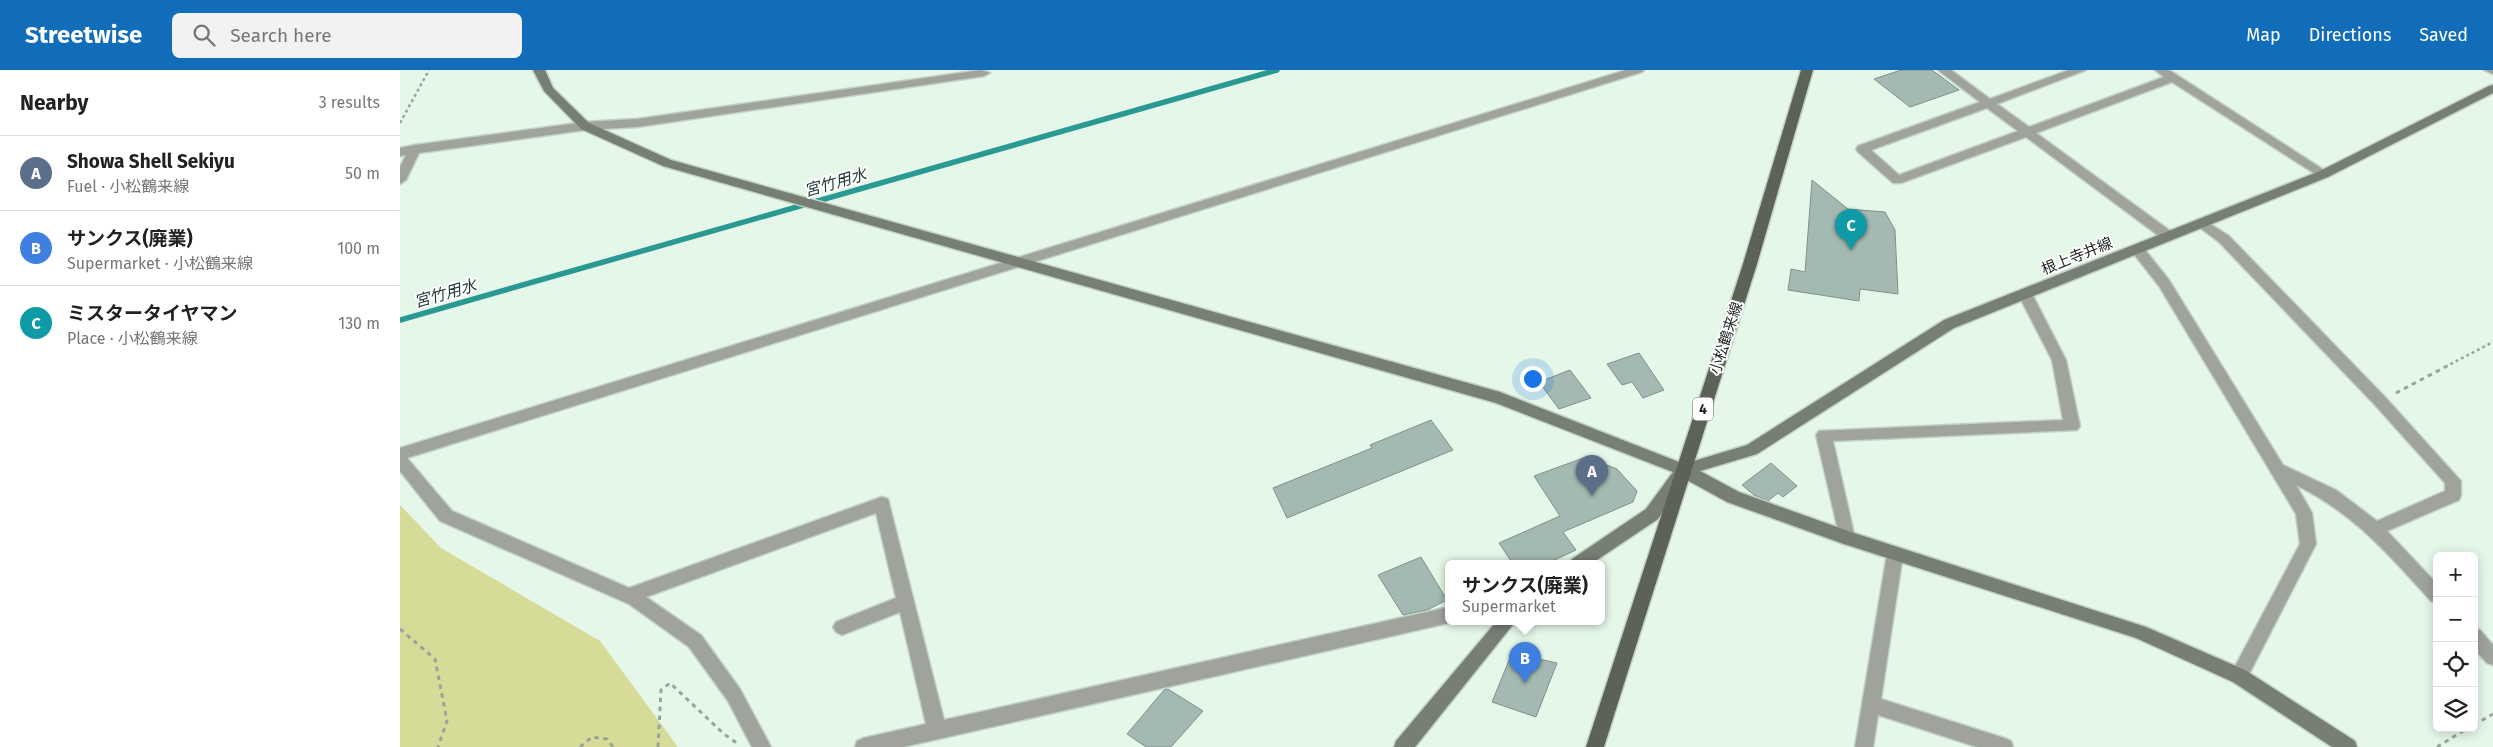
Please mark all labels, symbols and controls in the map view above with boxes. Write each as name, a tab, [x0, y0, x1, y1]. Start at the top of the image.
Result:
search box	[172, 13, 522, 58]
text: Streetwise	[25, 21, 142, 49]
icon: search	[190, 21, 218, 49]
text: Search here	[230, 24, 332, 47]
text: Map	[2246, 24, 2281, 46]
text: Directions	[2309, 24, 2391, 46]
text: Saved	[2419, 24, 2468, 46]
text: Nearby	[20, 90, 88, 116]
text: 3 results	[319, 93, 380, 112]
text: Showa Shell Sekiyu	[67, 150, 235, 173]
text: A	[31, 164, 41, 183]
text: 50 m	[345, 164, 380, 183]
water label: 宮竹用水	[802, 164, 870, 200]
text: Fuel · 小松鶴来線	[67, 177, 189, 196]
pin: C	[1835, 209, 1867, 250]
text: サンクス(廃業)	[67, 227, 193, 250]
street label: 根上寺井線	[2039, 234, 2115, 278]
text: B	[31, 239, 41, 258]
text: 100 m	[337, 239, 380, 258]
text: Supermarket · 小松鶴来線	[67, 254, 253, 273]
water label: 宮竹用水	[412, 275, 480, 311]
street label: 小松鶴来線	[1706, 300, 1746, 376]
text: ミスタータイヤマン	[67, 302, 237, 325]
text: C	[31, 314, 41, 333]
text: 130 m	[338, 314, 380, 333]
text: Place · 小松鶴来線	[67, 329, 198, 348]
your location	[1520, 366, 1546, 392]
road number: 4	[1693, 398, 1713, 420]
pin: A	[1576, 455, 1608, 496]
map controls	[2433, 552, 2478, 732]
button: +	[2433, 552, 2478, 597]
popup	[1445, 560, 1605, 625]
text: サンクス(廃業)	[1462, 574, 1588, 597]
text: Supermarket	[1462, 597, 1556, 616]
button: −	[2433, 597, 2478, 642]
pin: B	[1509, 642, 1541, 683]
button: locate	[2433, 642, 2478, 687]
button: layers	[2433, 687, 2478, 732]

